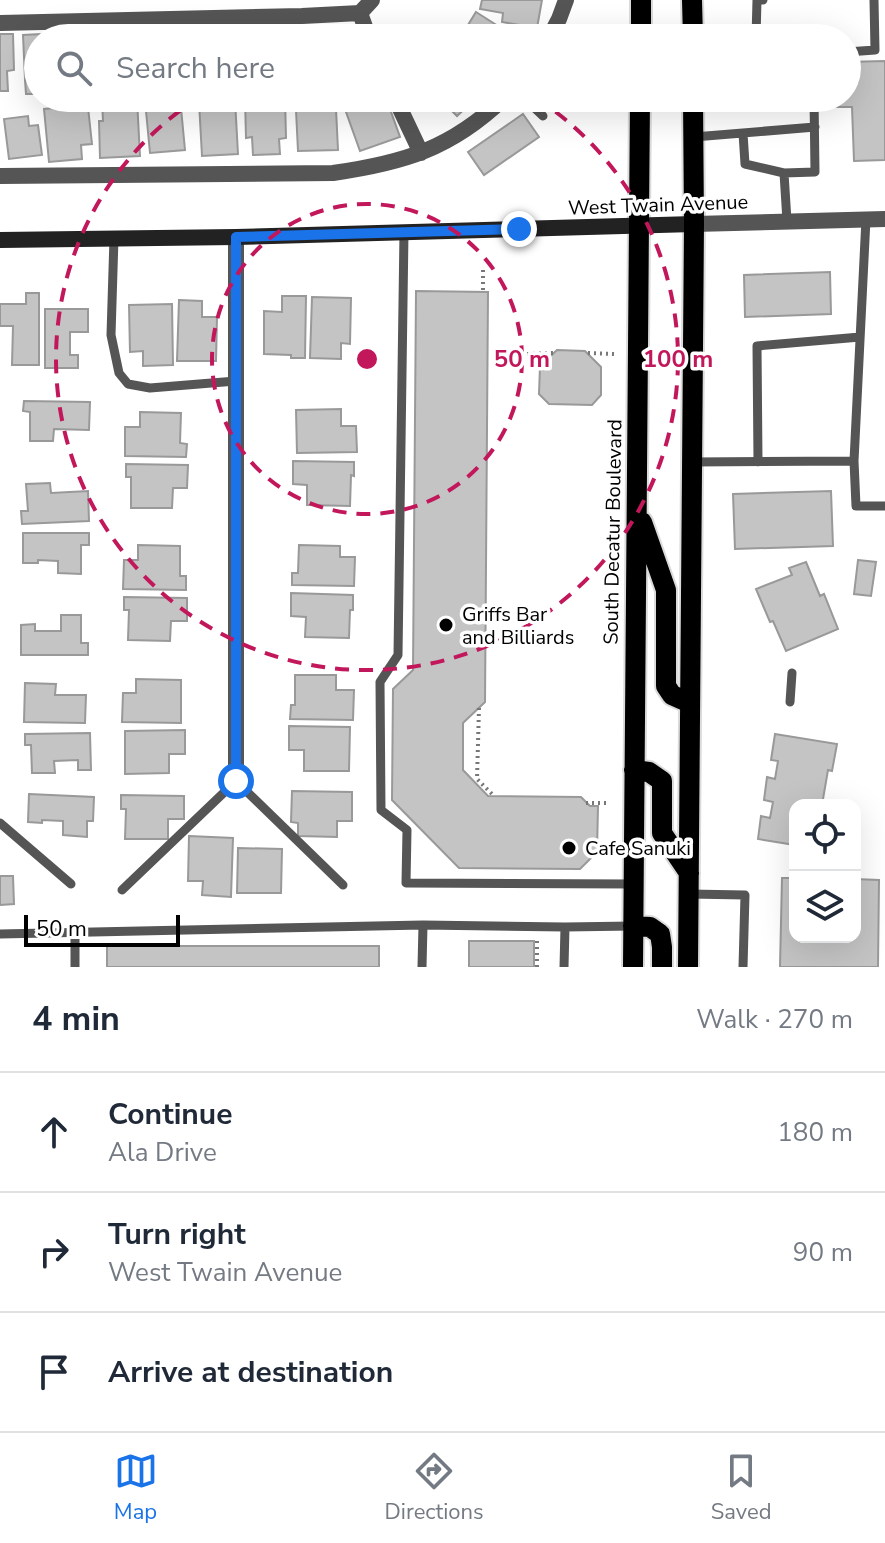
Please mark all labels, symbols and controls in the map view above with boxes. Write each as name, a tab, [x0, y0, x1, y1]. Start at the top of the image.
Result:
search box	[24, 24, 861, 112]
icon: search	[52, 46, 96, 90]
text: Search here	[116, 48, 275, 89]
street label: West Twain Avenue	[567, 188, 749, 222]
route end	[501, 211, 537, 247]
text: 50 m	[494, 343, 550, 375]
text: 100 m	[643, 343, 713, 375]
centre of rings	[353, 345, 381, 373]
street label: South Decatur Boulevard	[598, 419, 628, 645]
place label: Griffs Bar and Billiards	[462, 601, 574, 651]
marker: Griffs Bar and Billiards	[437, 616, 455, 634]
route start	[218, 763, 254, 799]
map controls	[789, 799, 861, 943]
button: locate	[789, 799, 861, 871]
place label: Cafe Sanuki	[585, 835, 691, 862]
marker: Cafe Sanuki	[560, 839, 578, 857]
button: layers	[789, 871, 861, 943]
scale bar	[24, 911, 180, 947]
text: 50 m	[36, 914, 87, 944]
text: 4 min	[32, 996, 120, 1042]
text: Walk · 270 m	[696, 1002, 853, 1037]
text: Continue	[108, 1094, 233, 1135]
icon: ahead	[32, 1110, 76, 1154]
text: 180 m	[777, 1115, 853, 1150]
text: Ala Drive	[108, 1135, 217, 1170]
text: Turn right	[108, 1214, 246, 1255]
icon: right	[32, 1230, 76, 1274]
text: 90 m	[793, 1235, 853, 1270]
text: West Twain Avenue	[108, 1255, 342, 1290]
icon: arrive	[32, 1350, 76, 1394]
text: Arrive at destination	[108, 1352, 393, 1393]
tab: Map	[114, 1449, 158, 1527]
tab: Directions	[385, 1449, 484, 1527]
tab: Saved	[711, 1449, 771, 1527]

